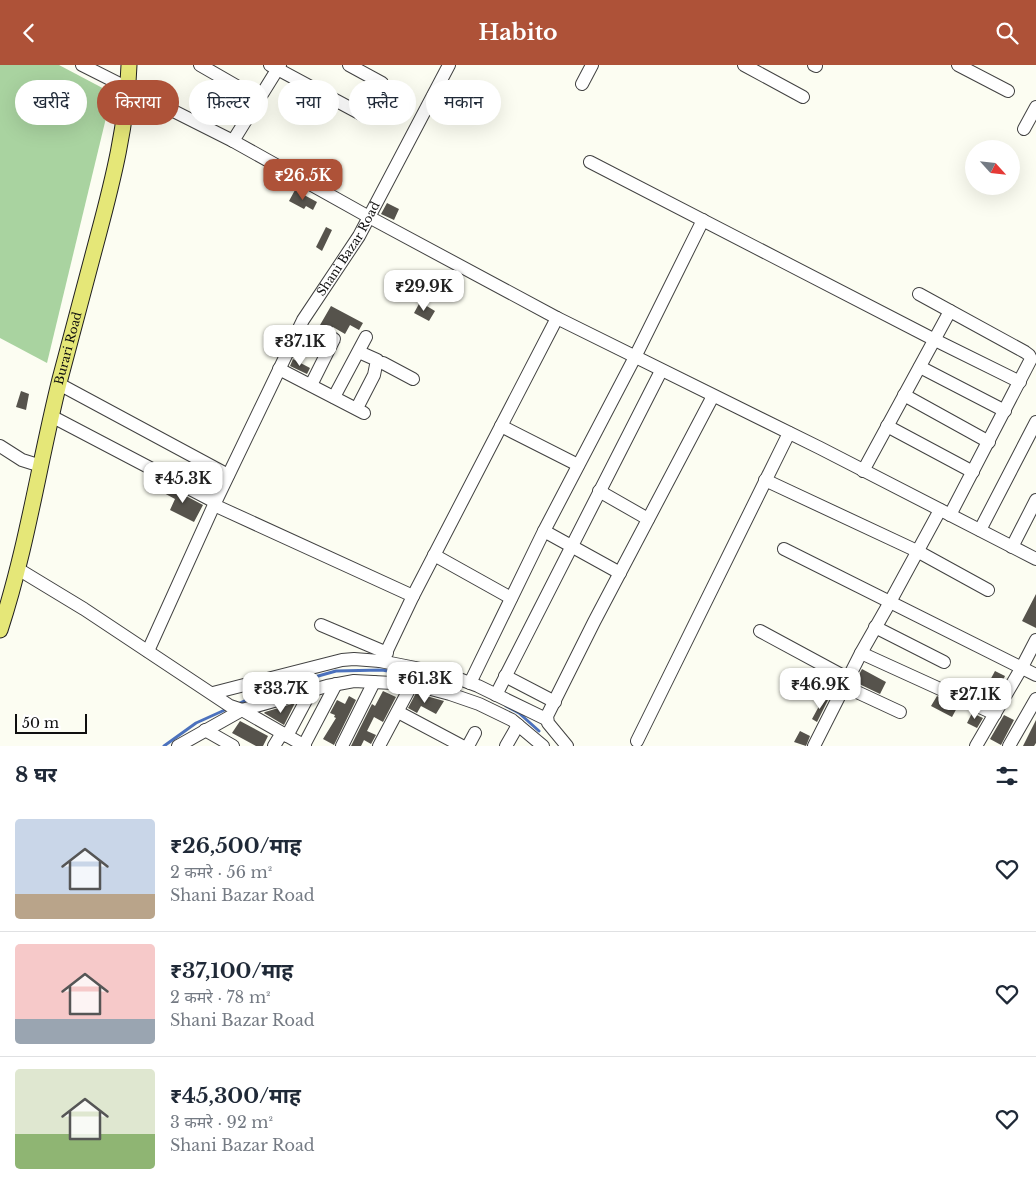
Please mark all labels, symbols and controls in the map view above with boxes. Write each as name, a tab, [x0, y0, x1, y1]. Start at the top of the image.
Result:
icon: back	[15, 19, 43, 47]
text: Habito	[478, 19, 558, 46]
icon: search	[993, 19, 1021, 47]
chip: खरीदें	[15, 80, 87, 125]
chip: किराया	[97, 80, 179, 125]
chip: फ़िल्टर	[189, 80, 268, 125]
chip: नया	[278, 80, 339, 125]
chip: फ़्लैट	[349, 80, 416, 125]
chip: मकान	[426, 80, 501, 125]
north arrow	[965, 140, 1020, 195]
map controls	[965, 140, 1020, 195]
pin: ₹26.5K	[262, 159, 344, 201]
text: ₹26.5K	[274, 165, 332, 185]
street label: Shani Bazar Road	[313, 199, 383, 299]
pin: ₹29.9K	[383, 269, 465, 312]
text: ₹29.9K	[395, 276, 453, 296]
street label: Burari Road	[51, 310, 85, 386]
pin: ₹37.1K	[259, 325, 341, 367]
text: ₹37.1K	[275, 331, 325, 351]
pin: ₹45.3K	[142, 461, 224, 504]
text: ₹45.3K	[155, 468, 211, 488]
pin: ₹61.3K	[384, 661, 466, 704]
pin: ₹46.9K	[779, 667, 861, 710]
text: ₹61.3K	[398, 668, 452, 688]
pin: ₹33.7K	[240, 671, 322, 714]
text: ₹46.9K	[791, 674, 849, 694]
pin: ₹27.1K	[934, 677, 1016, 720]
text: ₹33.7K	[254, 678, 309, 698]
text: ₹27.1K	[949, 684, 1001, 704]
scale bar	[15, 711, 88, 734]
text: 50 m	[22, 714, 59, 732]
text: 8 घर	[15, 762, 57, 788]
icon: filters	[993, 762, 1021, 790]
text: ₹26,500/माह	[170, 833, 301, 859]
icon: home	[55, 839, 115, 899]
icon: heart	[993, 855, 1021, 883]
text: 2 कमरे · 56 m²	[170, 862, 272, 882]
text: Shani Bazar Road	[170, 885, 315, 905]
text: ₹37,100/माह	[170, 958, 293, 984]
icon: home	[55, 964, 115, 1024]
icon: heart	[993, 980, 1021, 1008]
text: 2 कमरे · 78 m²	[170, 987, 271, 1007]
text: Shani Bazar Road	[170, 1010, 315, 1030]
text: ₹45,300/माह	[170, 1083, 301, 1109]
icon: home	[55, 1089, 115, 1149]
icon: heart	[993, 1105, 1021, 1133]
text: 3 कमरे · 92 m²	[170, 1112, 273, 1132]
text: Shani Bazar Road	[170, 1135, 315, 1155]

